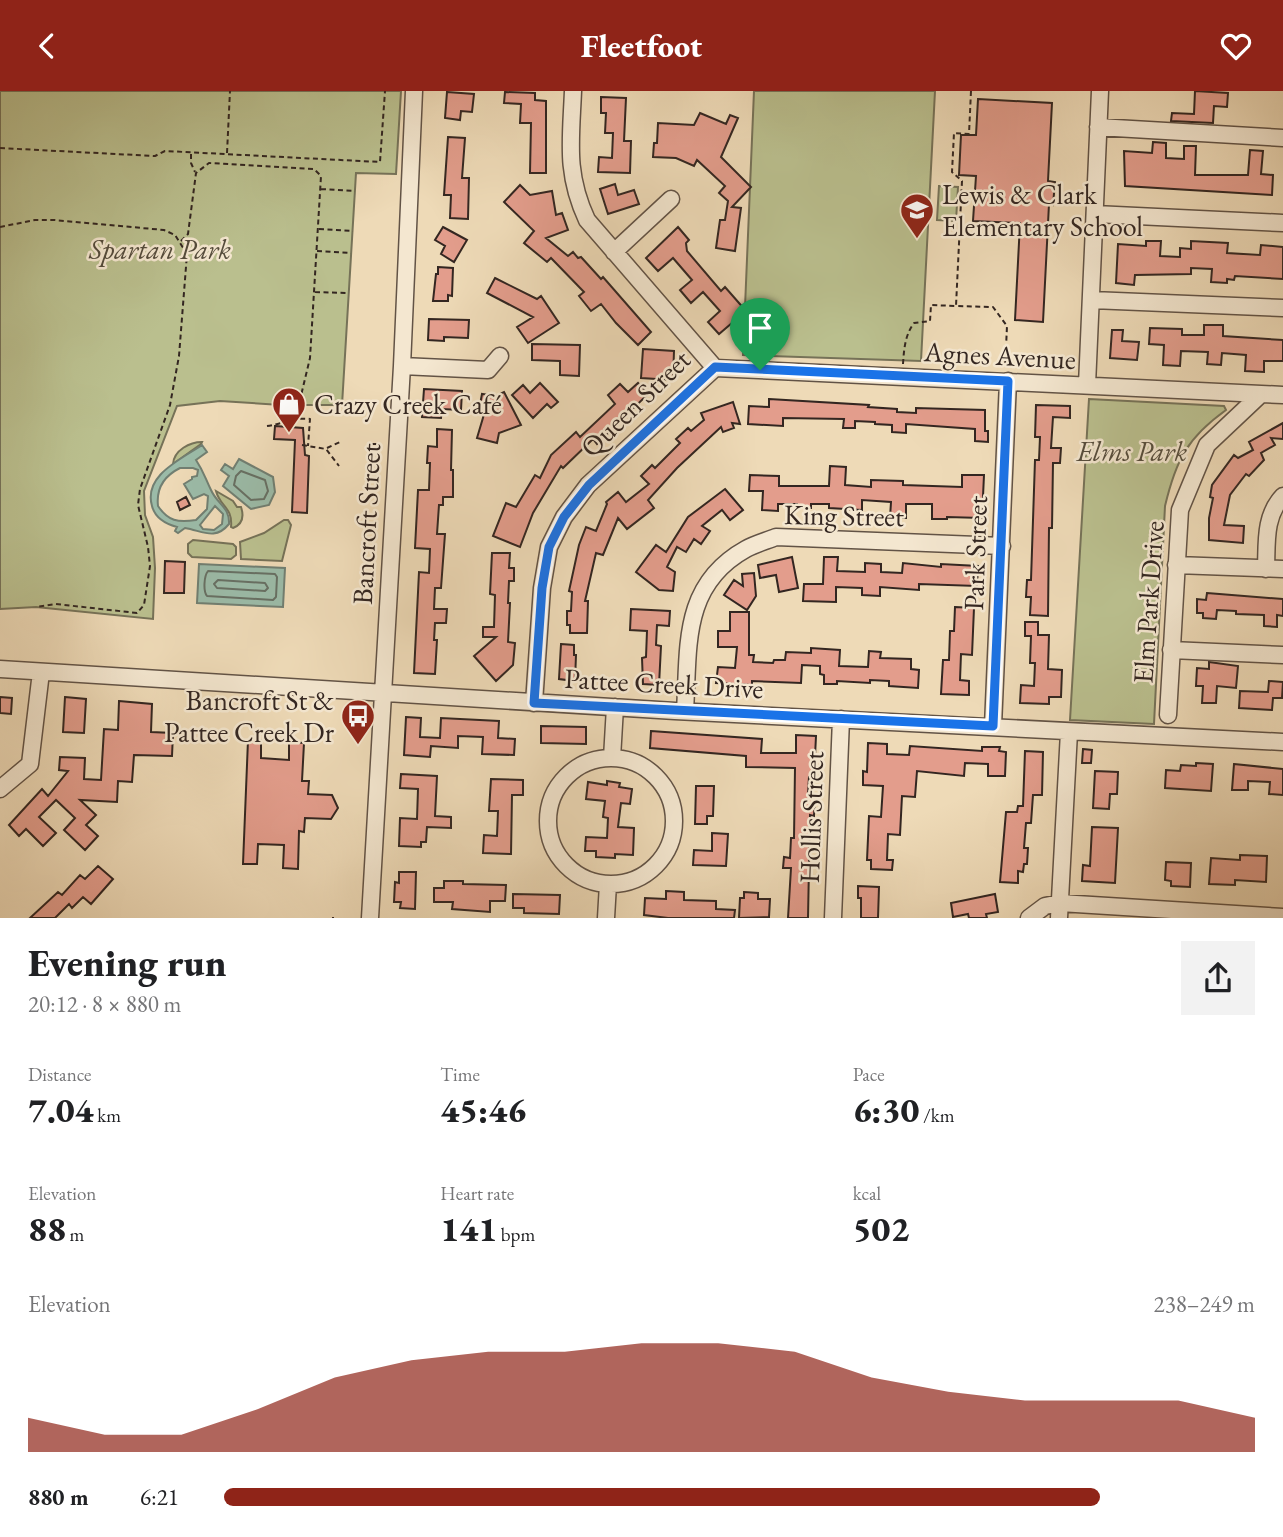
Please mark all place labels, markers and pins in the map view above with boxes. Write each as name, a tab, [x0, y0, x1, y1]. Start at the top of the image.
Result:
place label: Lewis & Clark Elementary School	[942, 176, 1143, 244]
school or university icon: Lewis & Clark Elementary School	[898, 191, 936, 240]
pin	[730, 298, 790, 370]
shop icon: Crazy Creek Café	[270, 385, 308, 434]
place label: Crazy Creek Café	[314, 386, 502, 422]
place label: Bancroft St & Pattee Creek Dr	[164, 682, 335, 750]
bus stop icon: Bancroft St & Pattee Creek Dr	[339, 697, 377, 746]

